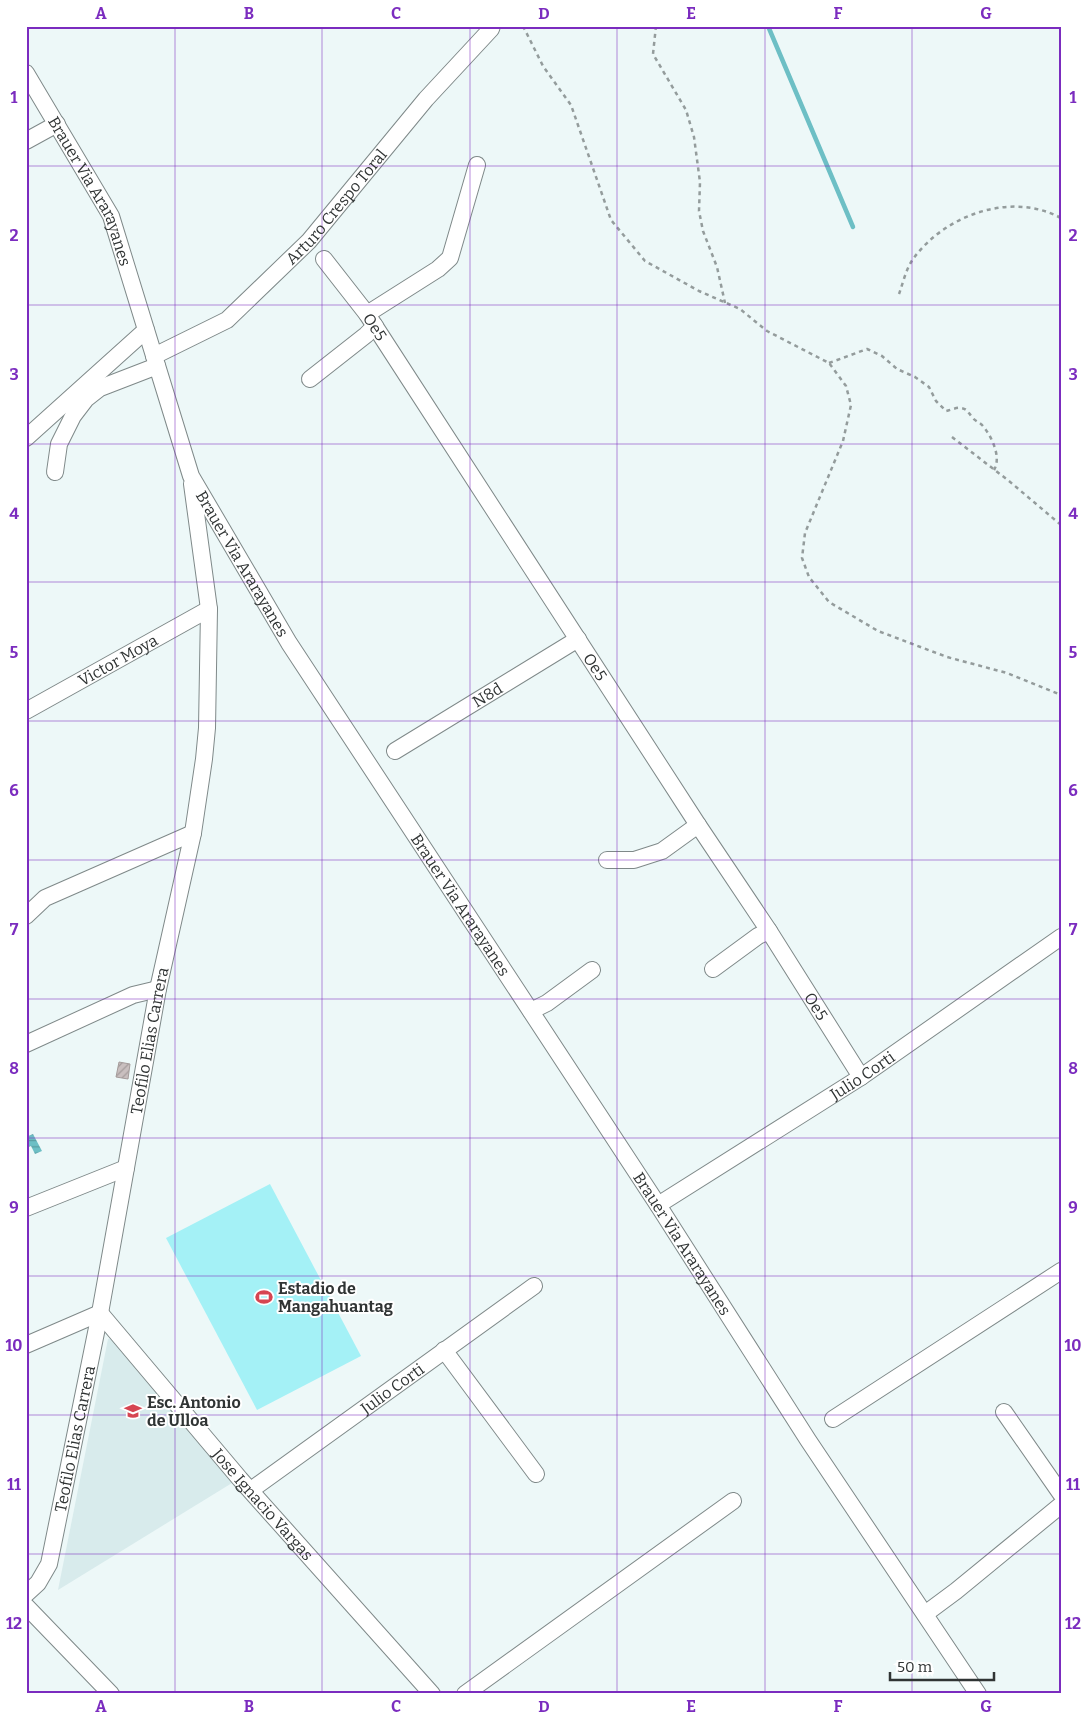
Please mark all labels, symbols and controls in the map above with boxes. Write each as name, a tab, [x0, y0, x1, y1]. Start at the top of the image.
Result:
text: A	[95, 4, 107, 23]
text: B	[244, 4, 254, 23]
text: C	[391, 4, 401, 23]
text: D	[538, 4, 550, 23]
text: E	[686, 4, 696, 23]
text: F	[834, 4, 843, 23]
text: G	[980, 4, 992, 23]
text: 1	[11, 88, 18, 107]
text: 1	[1070, 88, 1077, 107]
street label: Brauer Via Ararayanes	[44, 113, 135, 268]
street label: Arturo Crespo Toral	[282, 145, 391, 268]
text: 2	[9, 226, 19, 245]
text: 2	[1068, 226, 1078, 245]
street label: Oe5	[359, 310, 391, 344]
text: 3	[9, 365, 19, 384]
text: 3	[1068, 365, 1078, 384]
street label: Brauer Via Ararayanes	[192, 488, 292, 640]
text: 4	[9, 504, 19, 523]
text: 4	[1068, 504, 1078, 523]
street label: Victor Moya	[75, 630, 161, 690]
text: 5	[10, 643, 19, 662]
text: 5	[1069, 643, 1078, 662]
street label: Oe5	[579, 650, 611, 684]
street label: N8d	[469, 678, 506, 711]
text: 6	[9, 781, 19, 800]
text: 6	[1068, 781, 1078, 800]
street label: Brauer Via Ararayanes	[407, 830, 514, 979]
text: 7	[10, 920, 19, 939]
text: 7	[1069, 920, 1078, 939]
street label: Teofilo Elias Carrera	[127, 965, 173, 1116]
street label: Oe5	[800, 989, 832, 1024]
street label: Julio Corti	[826, 1047, 899, 1105]
text: 8	[9, 1059, 19, 1078]
text: 8	[1068, 1059, 1078, 1078]
street label: Brauer Via Ararayanes	[629, 1169, 735, 1319]
text: 9	[9, 1198, 19, 1217]
text: 9	[1068, 1198, 1078, 1217]
place label: Estadio de Mangahuantag	[278, 1279, 393, 1316]
sports icon: Estadio de Mangahuantag	[254, 1287, 274, 1307]
text: 10	[5, 1336, 23, 1355]
text: 10	[1064, 1336, 1082, 1355]
street label: Julio Corti	[356, 1359, 428, 1418]
street label: Teofilo Elias Carrera	[51, 1364, 99, 1514]
place label: Esc. Antonio de Ulloa	[147, 1393, 241, 1430]
school or university icon: Esc. Antonio de Ulloa	[123, 1401, 143, 1421]
street label: Jose Ignacio Vargas	[208, 1444, 317, 1564]
text: 11	[7, 1475, 21, 1494]
text: 11	[1066, 1475, 1080, 1494]
text: 12	[6, 1614, 22, 1633]
text: 12	[1065, 1614, 1081, 1633]
scale bar	[890, 1650, 993, 1682]
text: 50 m	[897, 1658, 933, 1676]
text: A	[95, 1697, 107, 1716]
text: B	[244, 1697, 254, 1716]
text: C	[391, 1697, 401, 1716]
text: D	[538, 1697, 550, 1716]
text: E	[686, 1697, 696, 1716]
text: F	[834, 1697, 843, 1716]
text: G	[980, 1697, 992, 1716]

